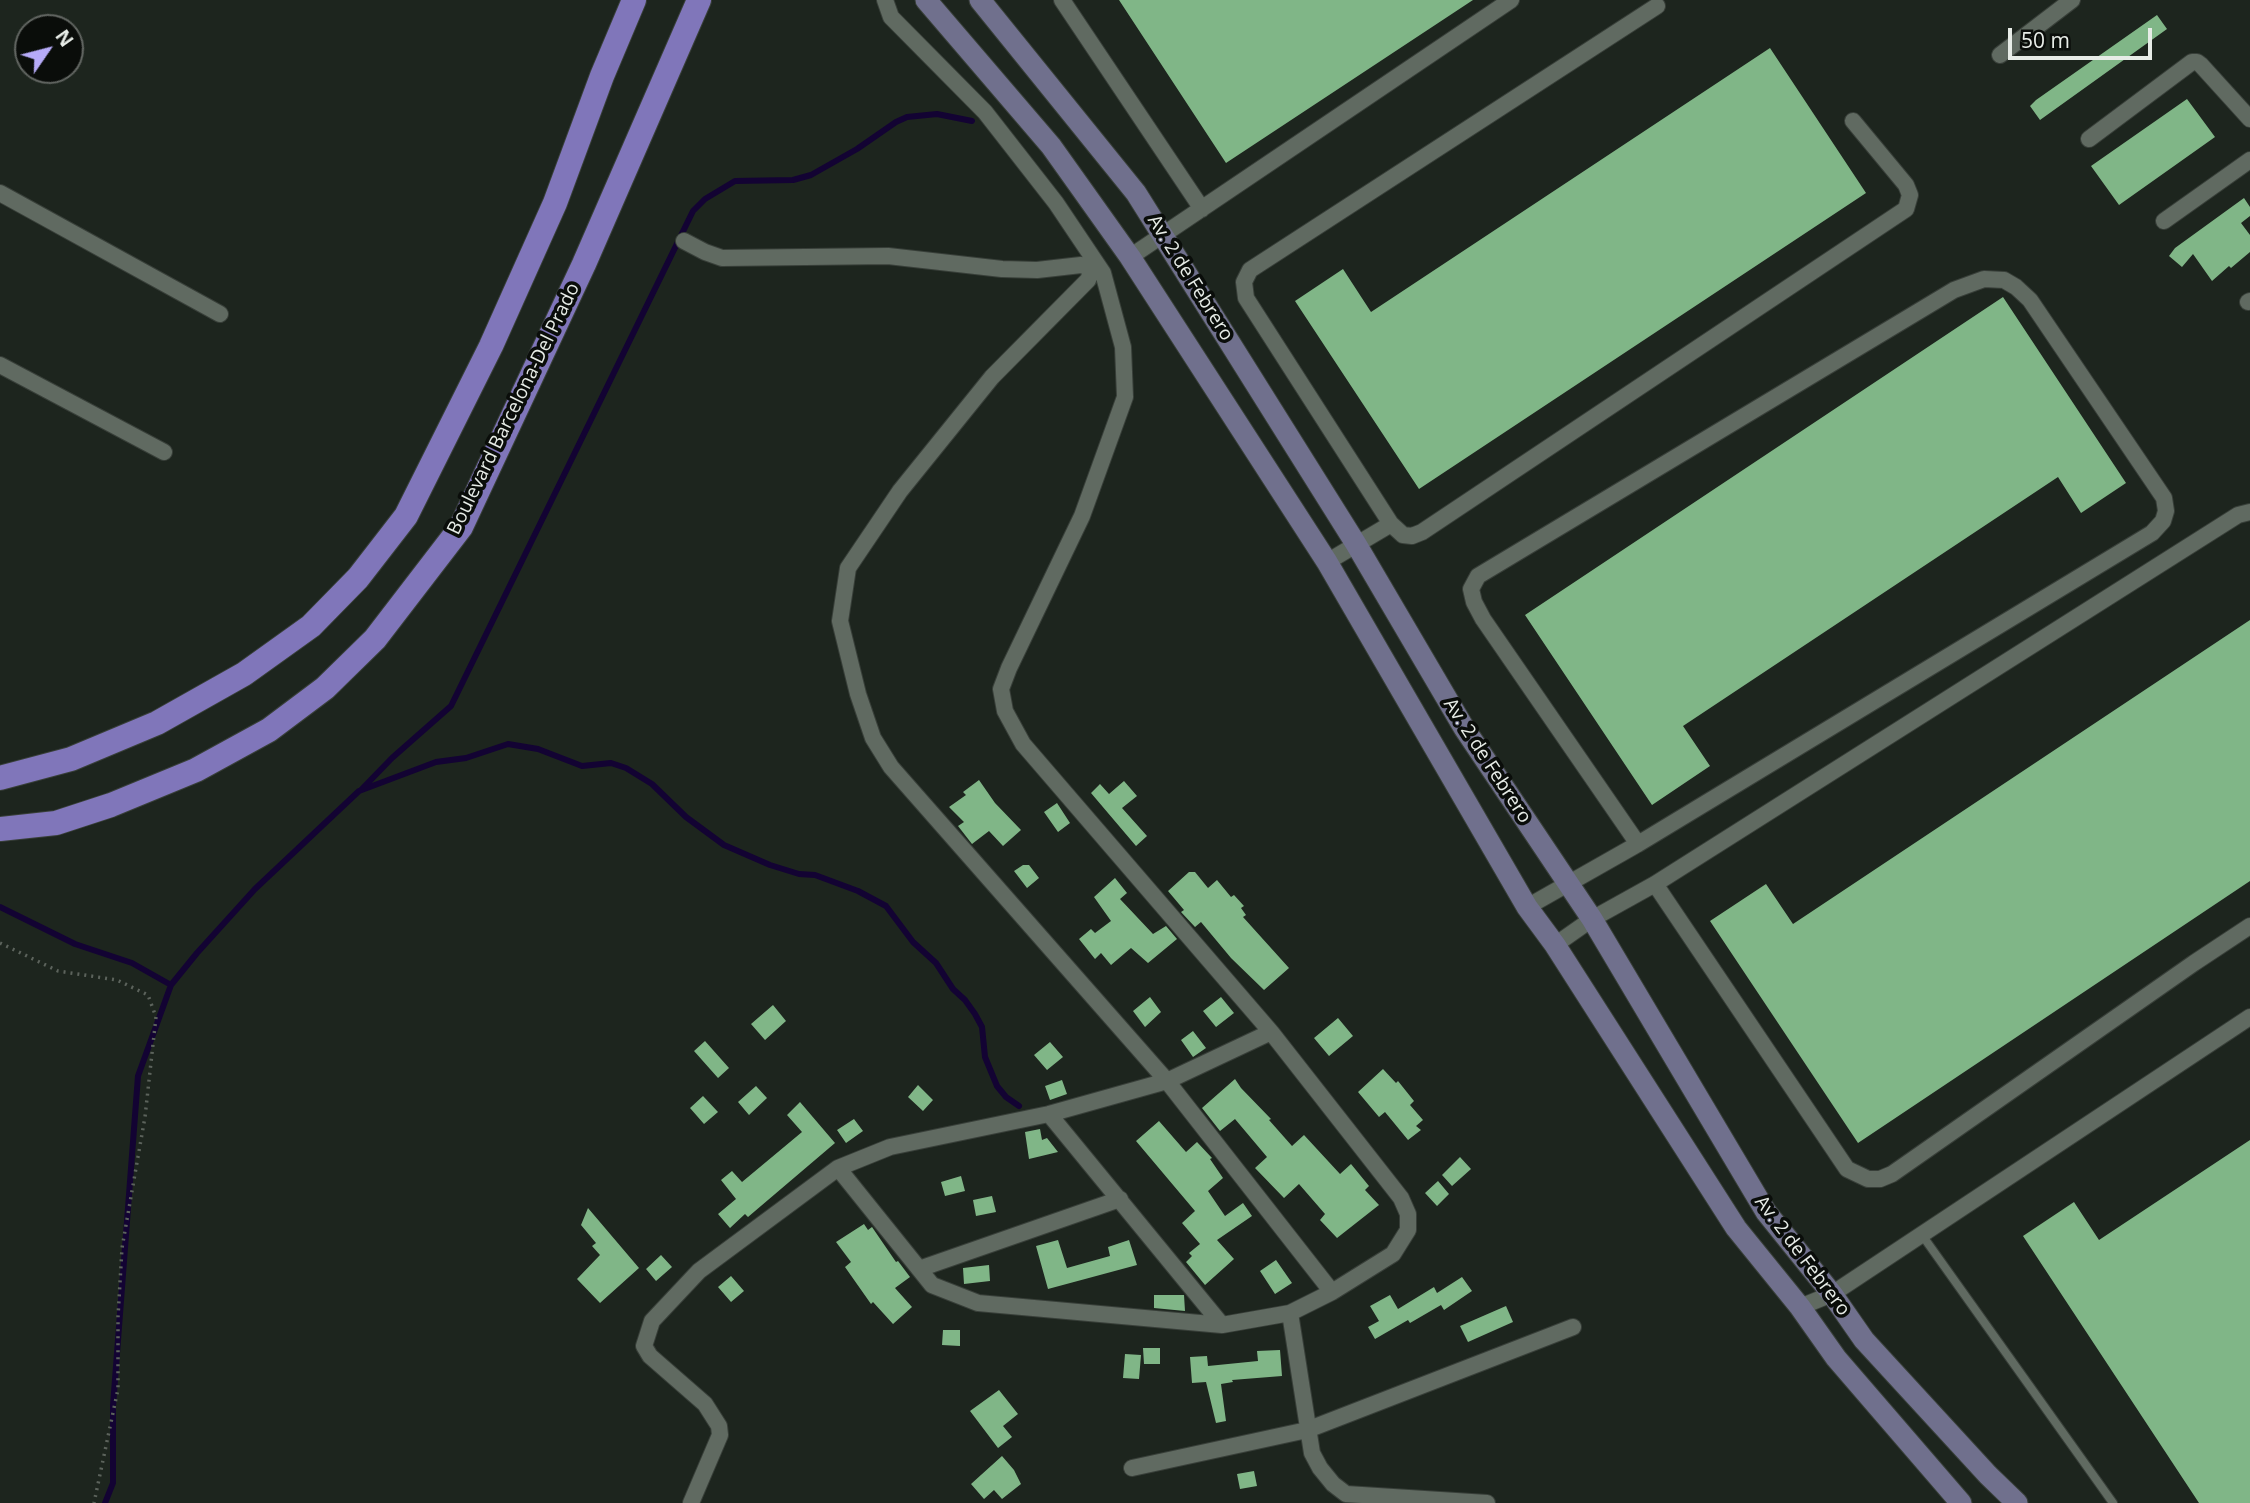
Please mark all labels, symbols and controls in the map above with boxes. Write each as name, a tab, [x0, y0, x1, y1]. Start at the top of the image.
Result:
north arrow	[14, 14, 84, 84]
scale bar	[2012, 14, 2156, 58]
text: N	[49, 24, 80, 52]
text: 50 m	[2021, 26, 2070, 54]
street label: Av. 2 de Febrero	[1142, 211, 1238, 345]
street label: Boulevard Barcelona-Del Prado	[443, 279, 585, 539]
street label: Av. 2 de Febrero	[1438, 694, 1536, 828]
street label: Av. 2 de Febrero	[1750, 1192, 1854, 1320]

